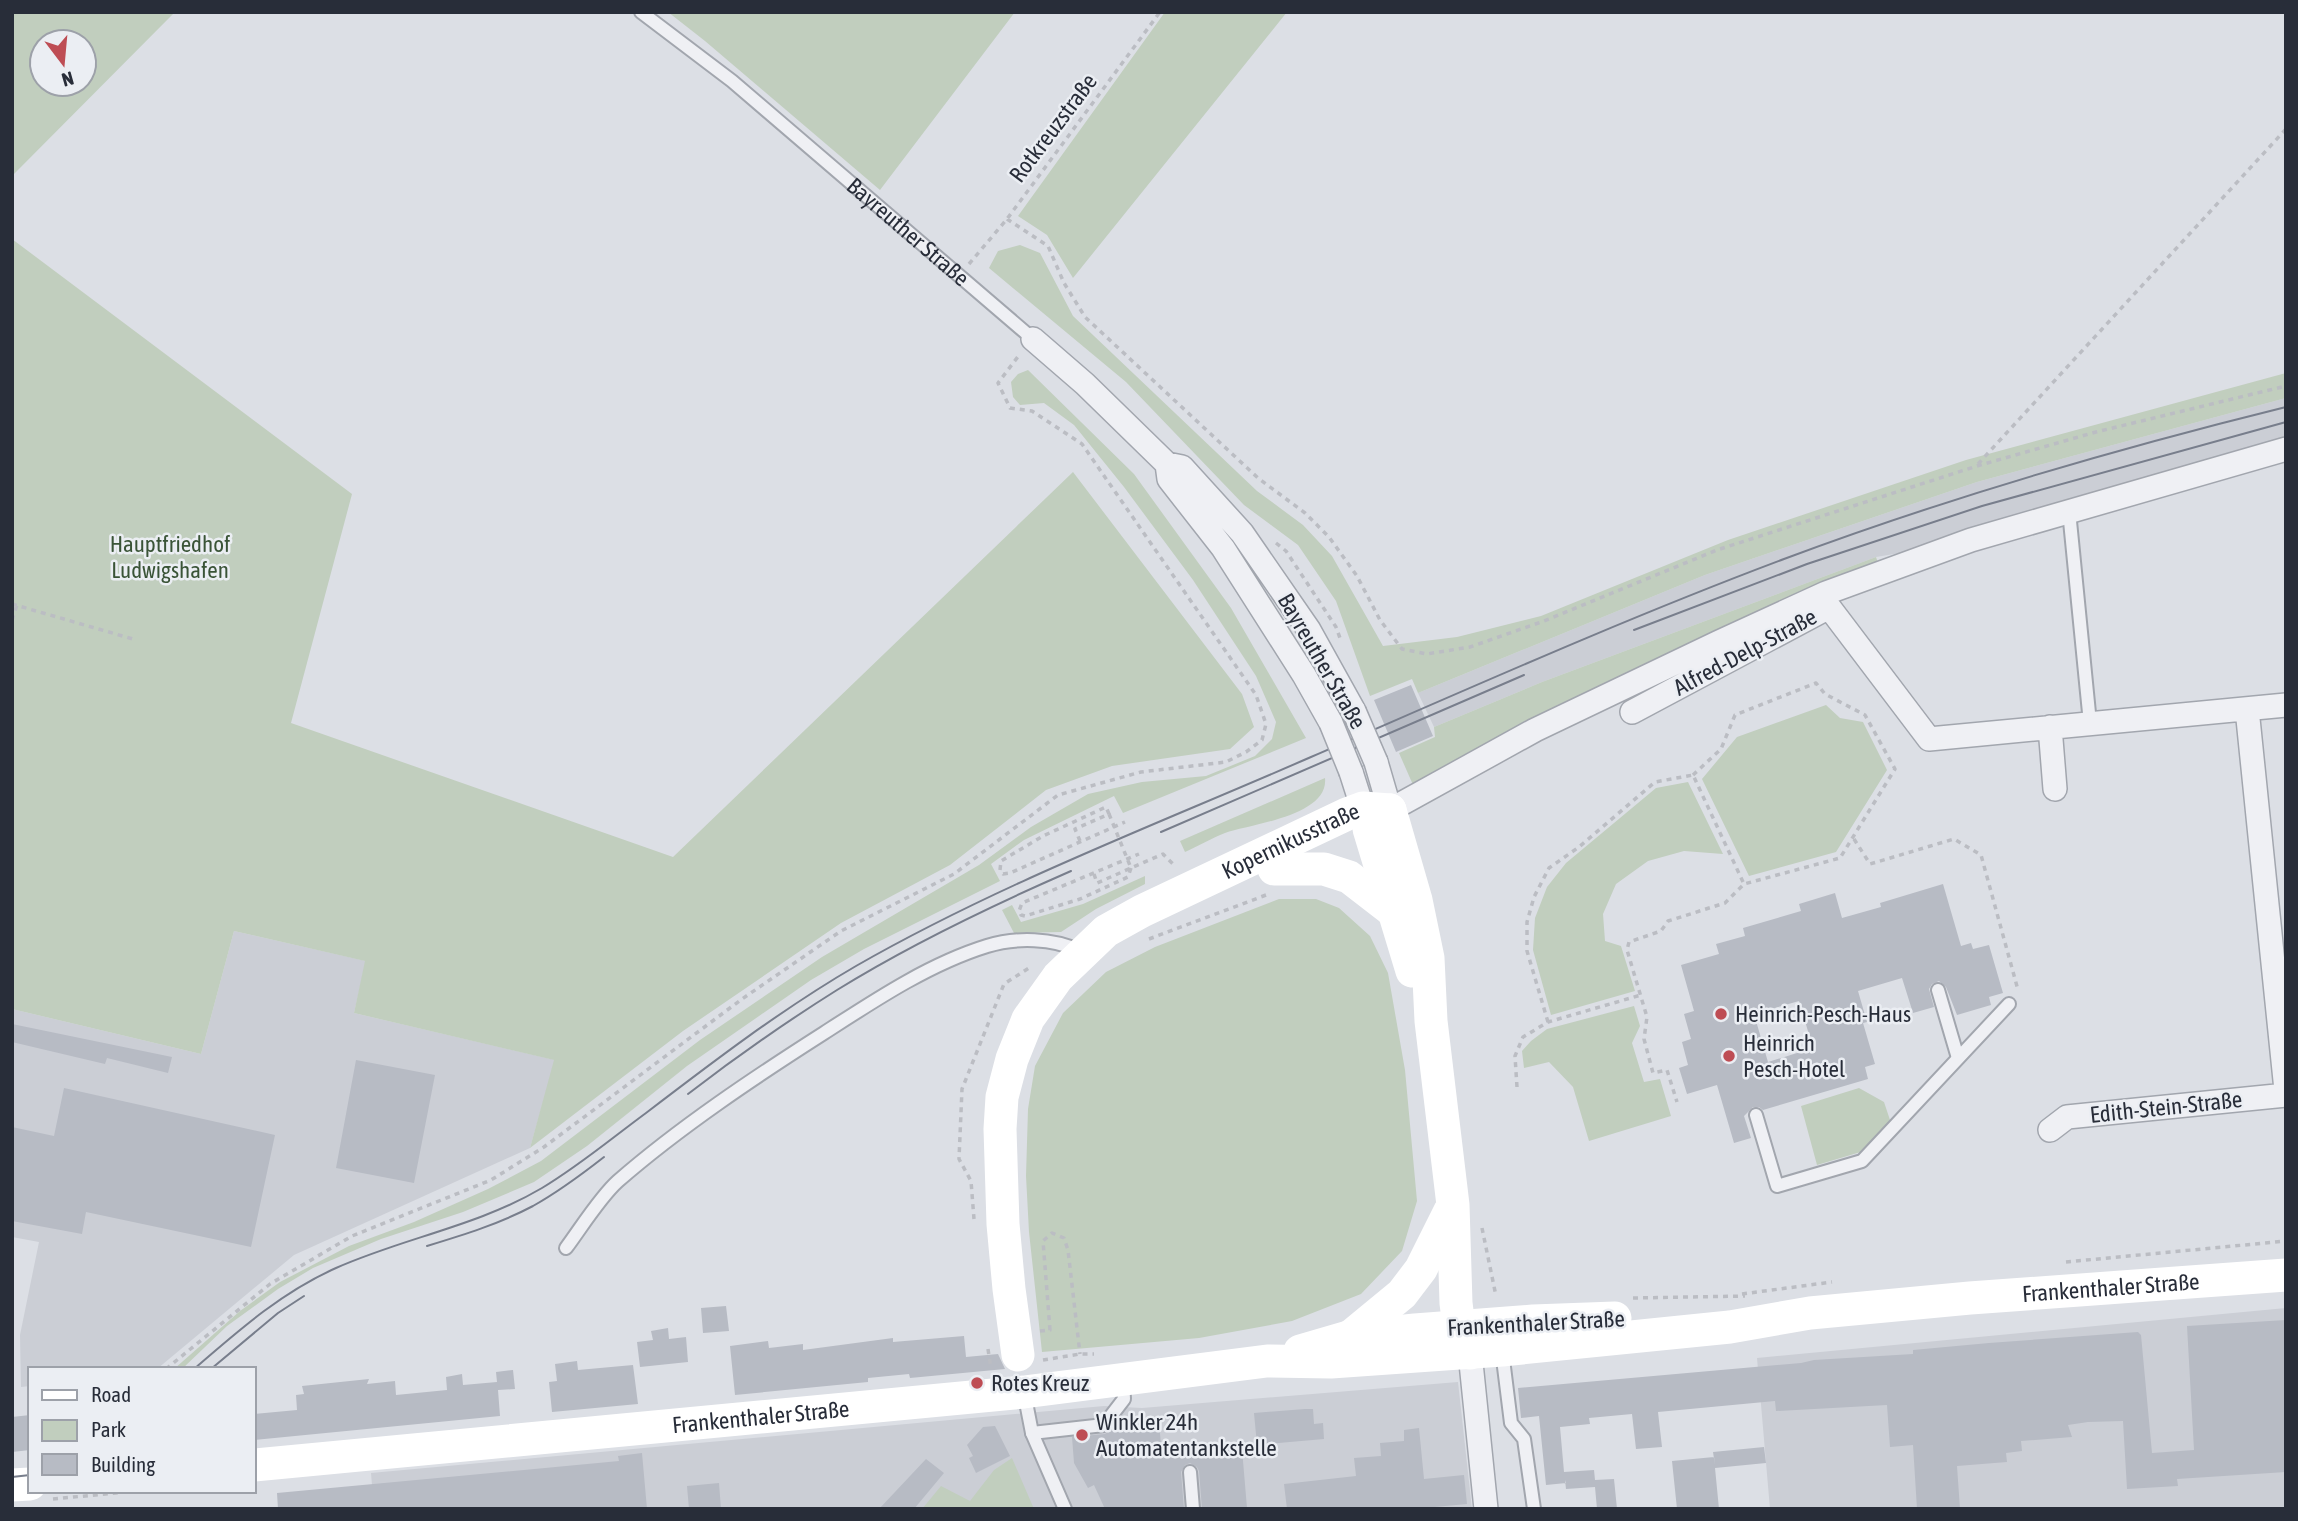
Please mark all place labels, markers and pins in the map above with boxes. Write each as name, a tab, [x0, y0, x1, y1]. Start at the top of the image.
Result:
place label: Heinrich-Pesch-Haus	[1735, 1001, 1911, 1027]
marker: Heinrich-Pesch-Haus	[1713, 1006, 1729, 1022]
place label: Heinrich Pesch-Hotel	[1743, 1030, 1845, 1082]
marker: Heinrich Pesch-Hotel	[1721, 1048, 1737, 1064]
place label: Rotes Kreuz	[991, 1370, 1089, 1396]
marker: Rotes Kreuz	[969, 1375, 985, 1391]
place label: Winkler 24h Automatentankstelle	[1096, 1409, 1277, 1461]
marker: Winkler 24h Automatentankstelle	[1074, 1427, 1090, 1443]

